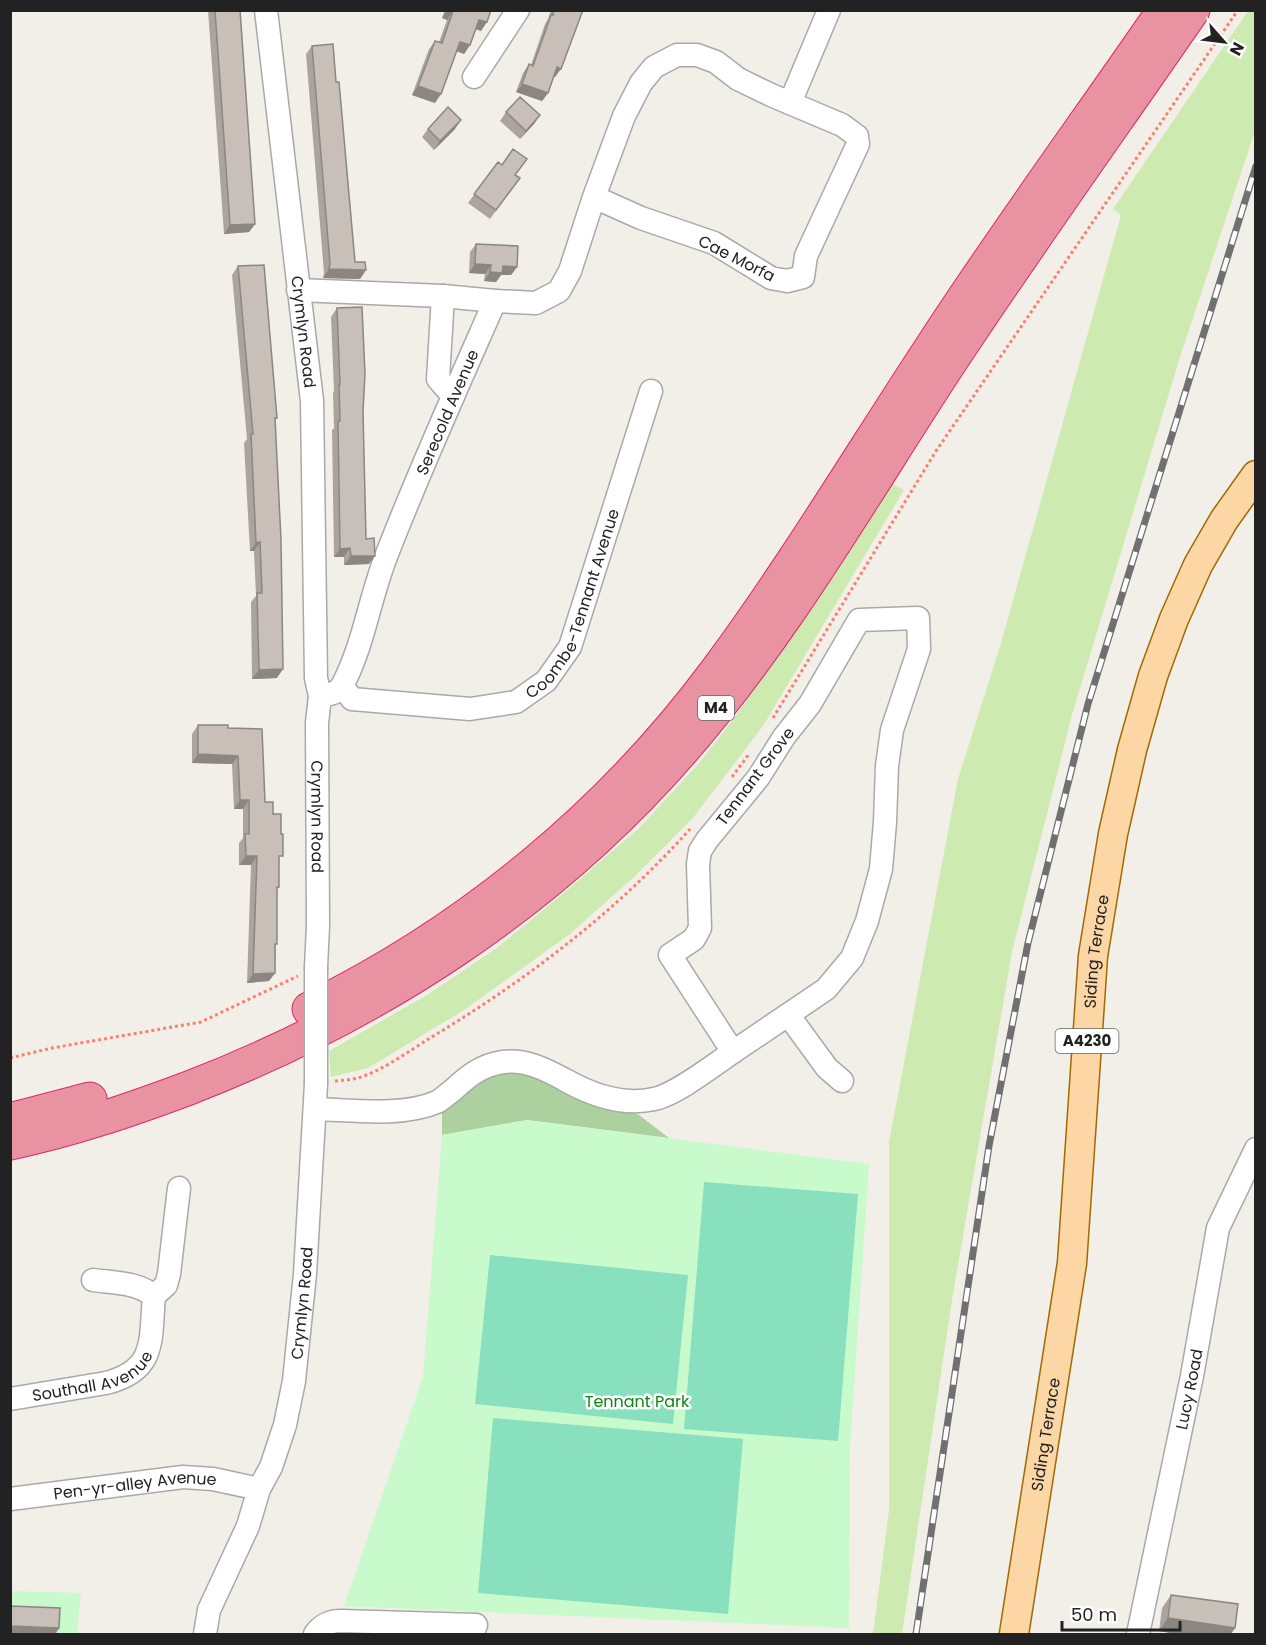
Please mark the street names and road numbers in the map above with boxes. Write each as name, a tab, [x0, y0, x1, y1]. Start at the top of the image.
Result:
street label: Cae Morfa	[694, 229, 779, 288]
street label: Crymlyn Road	[285, 274, 321, 389]
street label: Serecold Avenue	[411, 346, 484, 478]
street label: Coombe-Tennant Avenue	[521, 506, 625, 704]
road number: M4	[698, 696, 734, 720]
street label: Tennant Grove	[711, 722, 800, 830]
street label: Crymlyn Road	[305, 760, 329, 873]
street label: Siding Terrace	[1078, 893, 1115, 1009]
road number: A4230	[1056, 1029, 1118, 1053]
street label: Crymlyn Road	[285, 1246, 319, 1361]
street label: Southall Avenue	[30, 1347, 158, 1407]
street label: Lucy Road	[1170, 1347, 1209, 1432]
street label: Siding Terrace	[1025, 1376, 1066, 1493]
street label: Pen-yr-alley Avenue	[52, 1466, 217, 1505]

